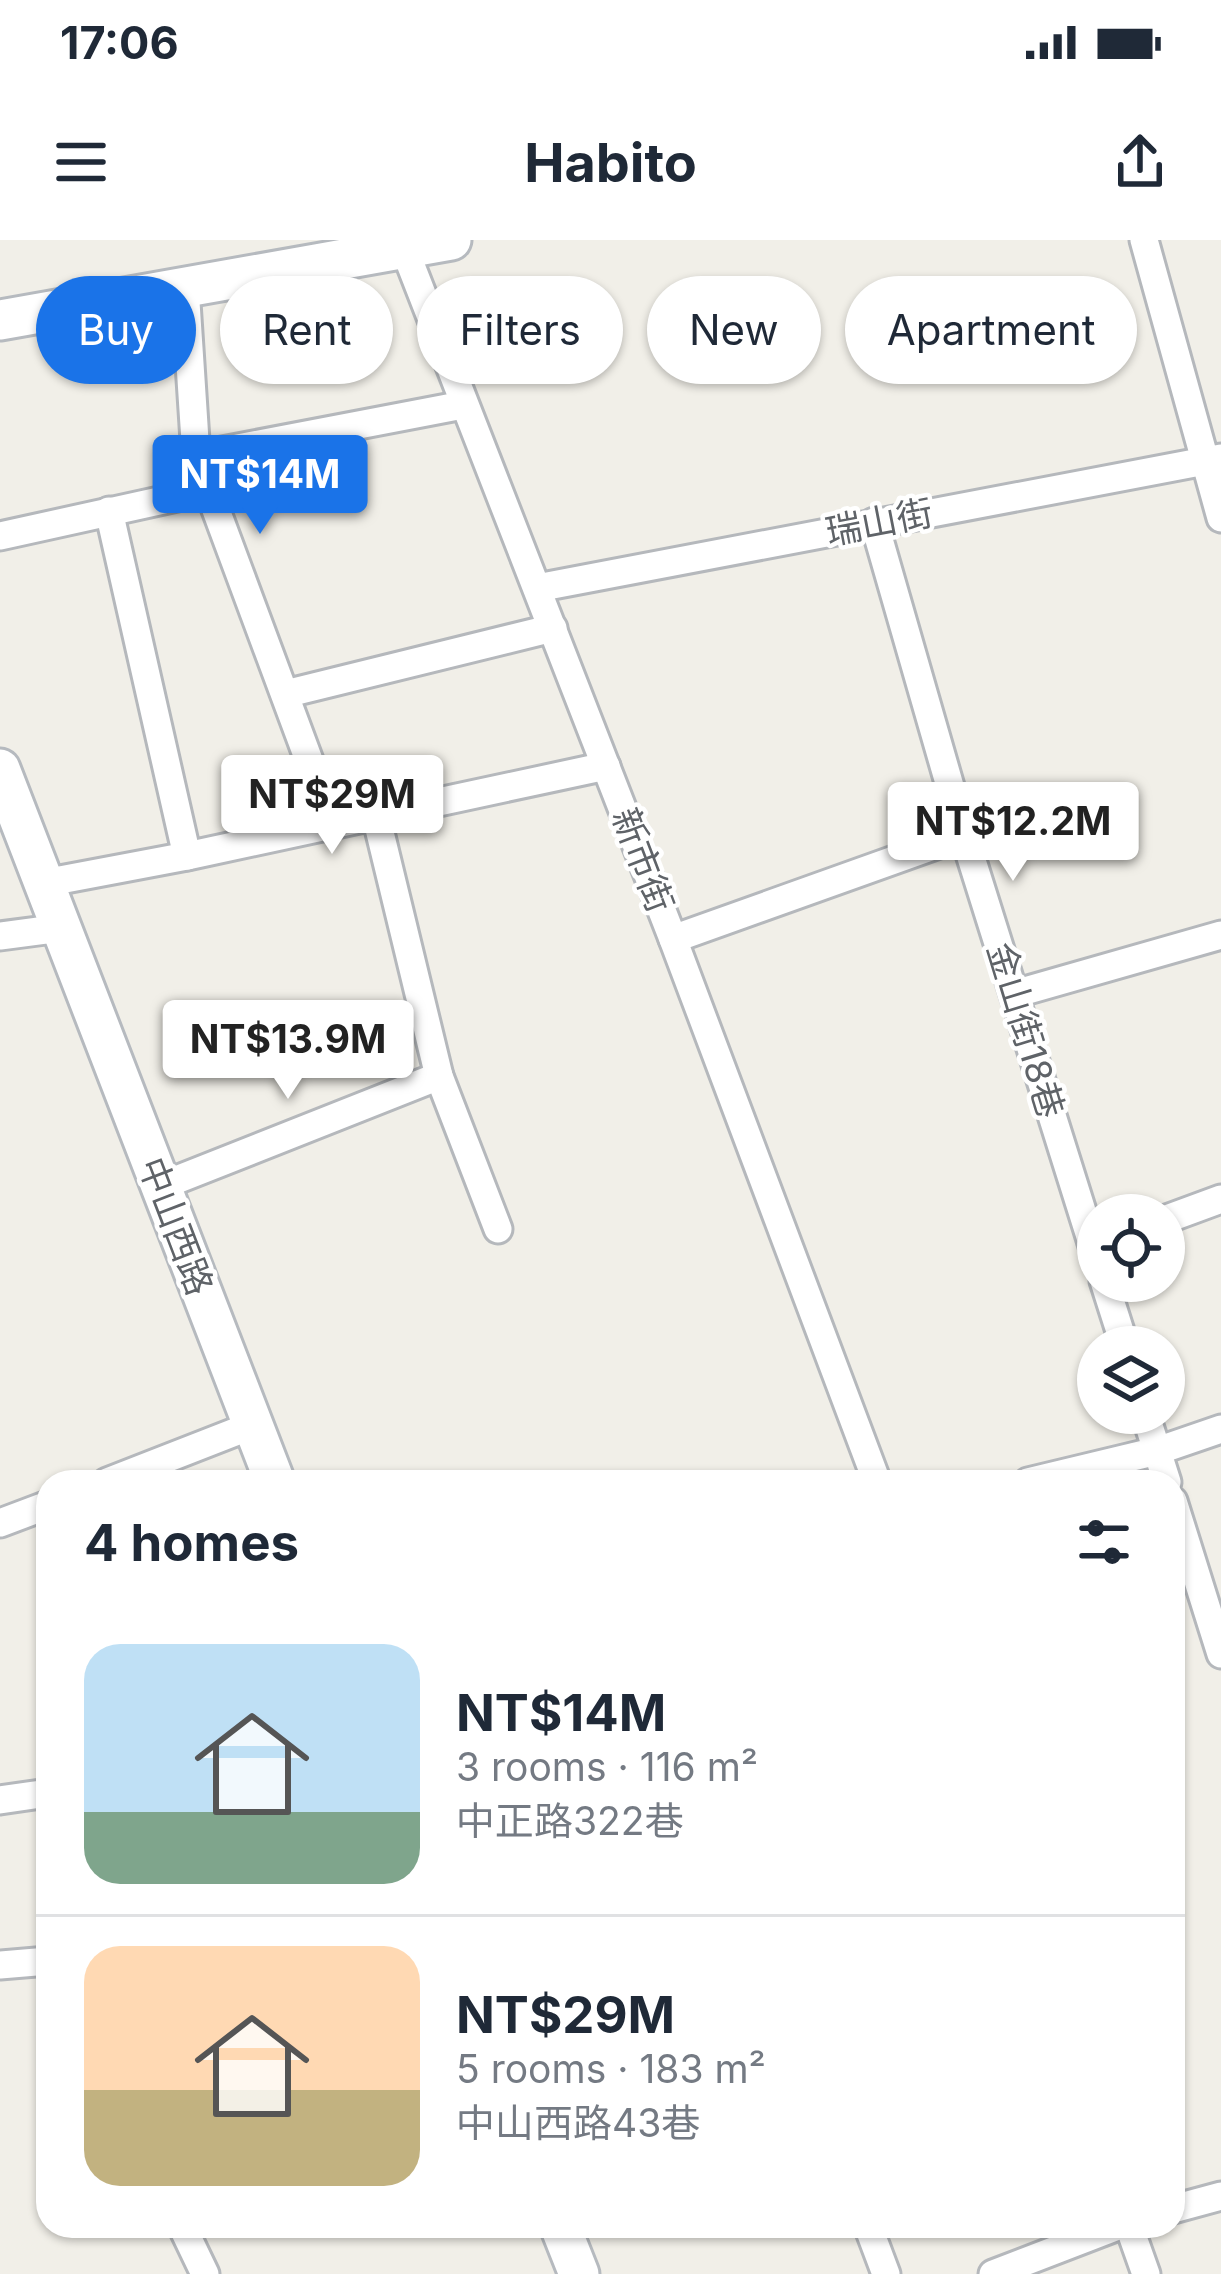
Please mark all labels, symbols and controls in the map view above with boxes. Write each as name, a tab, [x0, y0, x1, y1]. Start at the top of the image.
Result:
text: 17:06	[60, 15, 179, 70]
icon: menu	[48, 129, 114, 195]
icon: share	[1107, 129, 1173, 195]
text: Habito	[524, 130, 697, 195]
chip: Buy	[36, 276, 196, 384]
chip: Rent	[220, 276, 393, 384]
chip: Filters	[417, 276, 623, 384]
chip: New	[647, 276, 821, 384]
chip: Apartment	[845, 276, 1137, 384]
pin: NT$14M	[162, 435, 358, 537]
text: NT$14M	[180, 450, 340, 497]
street label: 瑞山街	[822, 490, 936, 554]
pin: NT$29M	[234, 755, 430, 857]
text: NT$29M	[248, 770, 416, 817]
pin: NT$12.2M	[889, 782, 1137, 884]
text: NT$12.2M	[915, 797, 1111, 844]
street label: 新市街	[603, 802, 683, 918]
street label: 金山街18巷	[979, 937, 1073, 1123]
pin: NT$13.9M	[164, 1000, 412, 1102]
text: NT$13.9M	[190, 1015, 386, 1062]
street label: 中山西路	[130, 1151, 222, 1301]
map controls	[1077, 1194, 1185, 1434]
button: locate	[1077, 1194, 1185, 1302]
button: layers	[1077, 1326, 1185, 1434]
icon: filters	[1071, 1509, 1137, 1575]
text: 4 homes	[84, 1512, 299, 1573]
text: NT$14M	[456, 1682, 666, 1743]
icon: home	[180, 1692, 324, 1836]
text: 3 rooms · 116 m²	[456, 1743, 758, 1790]
text: 中正路322巷	[456, 1797, 684, 1844]
text: NT$29M	[456, 1984, 675, 2045]
icon: home	[180, 1994, 324, 2138]
text: 5 rooms · 183 m²	[456, 2045, 766, 2092]
text: 中山西路43巷	[456, 2099, 700, 2146]

